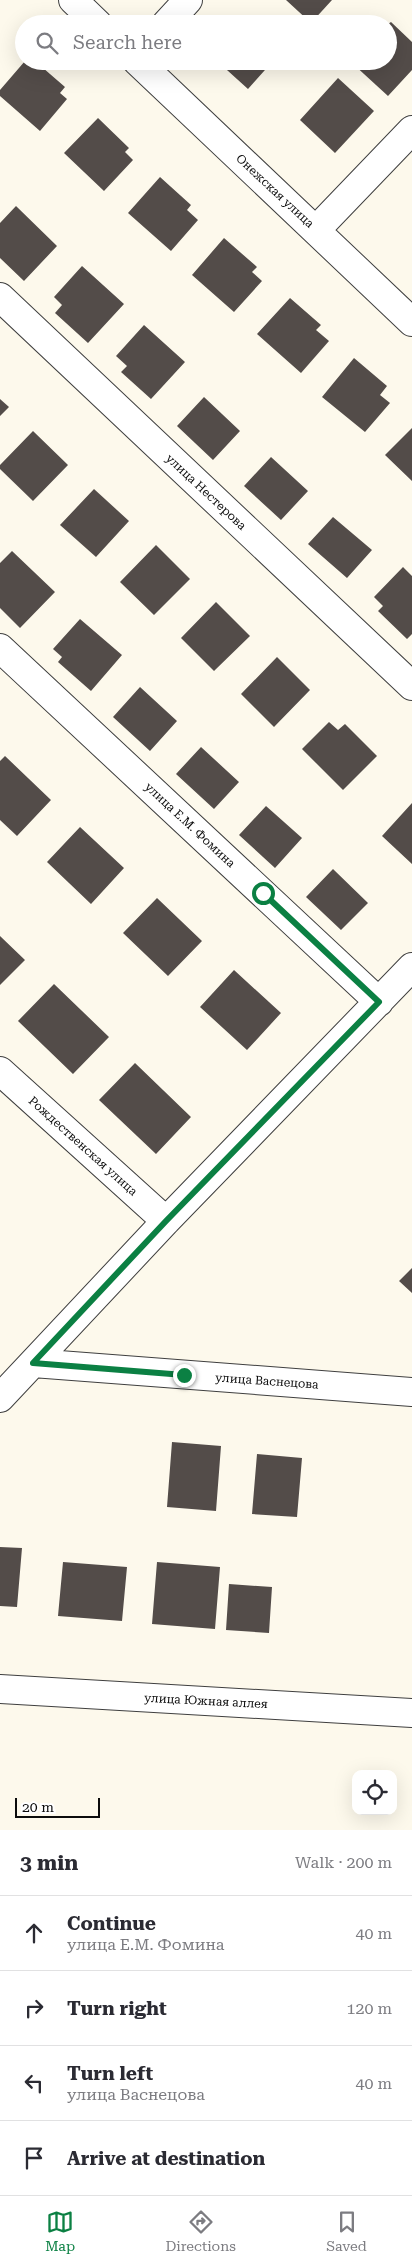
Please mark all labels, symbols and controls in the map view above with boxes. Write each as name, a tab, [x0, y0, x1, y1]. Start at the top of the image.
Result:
search box	[15, 15, 397, 70]
icon: search	[33, 29, 61, 57]
text: Search here	[73, 31, 182, 54]
street label: Онежская улица	[233, 151, 317, 231]
street label: улица Нестерова	[163, 451, 249, 533]
street label: улица Е.М. Фомина	[142, 780, 238, 871]
route start	[252, 882, 275, 905]
street label: Рождественская улица	[26, 1094, 141, 1199]
route end	[173, 1364, 196, 1387]
street label: улица Васнецова	[215, 1370, 320, 1392]
street label: улица Южная аллея	[144, 1691, 268, 1711]
map controls	[352, 1770, 397, 1815]
button: locate	[352, 1770, 397, 1815]
scale bar	[15, 1795, 100, 1818]
text: 20 m	[22, 1799, 54, 1815]
text: 3 min	[20, 1851, 78, 1875]
text: Walk · 200 m	[295, 1853, 392, 1872]
text: Continue	[67, 1912, 156, 1935]
icon: ahead	[20, 1919, 48, 1947]
text: 40 m	[355, 1924, 392, 1943]
text: улица Е.М. Фомина	[67, 1935, 224, 1954]
icon: right	[20, 1994, 48, 2022]
text: Turn right	[67, 1997, 167, 2020]
text: 120 m	[346, 1999, 392, 2018]
text: Turn left	[67, 2062, 153, 2085]
icon: left	[20, 2069, 48, 2097]
text: 40 m	[355, 2074, 392, 2093]
text: улица Васнецова	[67, 2085, 205, 2104]
icon: arrive	[20, 2144, 48, 2172]
text: Arrive at destination	[67, 2147, 265, 2170]
tab: Map	[45, 2208, 75, 2254]
tab: Directions	[165, 2208, 236, 2254]
tab: Saved	[326, 2208, 367, 2254]

